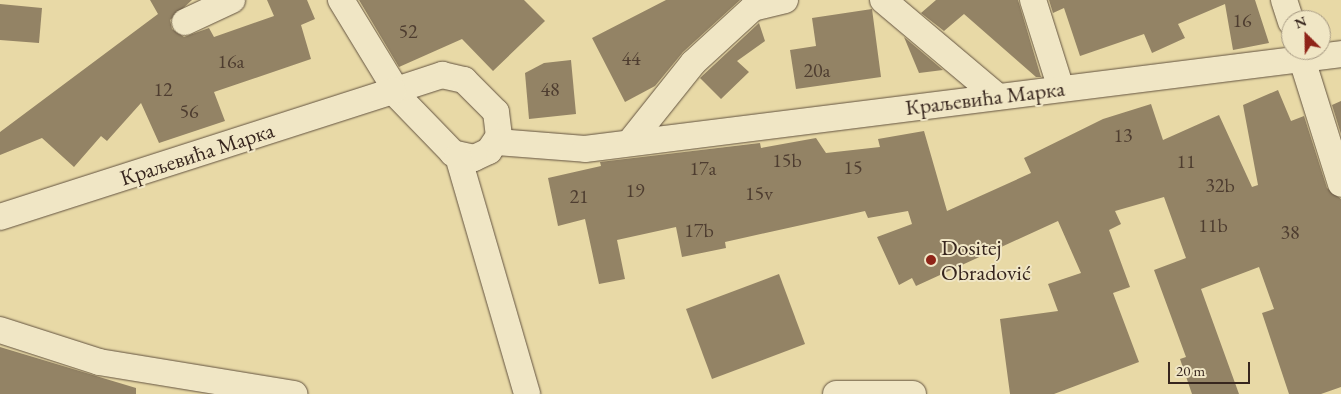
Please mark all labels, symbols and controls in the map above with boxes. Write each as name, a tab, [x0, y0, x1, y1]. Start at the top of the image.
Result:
house number: 16	[1232, 8, 1252, 32]
north arrow	[1281, 10, 1331, 60]
text: N	[1292, 12, 1309, 33]
house number: 52	[398, 19, 418, 43]
house number: 44	[621, 46, 641, 70]
house number: 16a	[217, 49, 245, 73]
house number: 20a	[803, 58, 831, 82]
street label: Краљевића Марка	[904, 75, 1066, 121]
house number: 12	[153, 77, 173, 101]
house number: 48	[540, 77, 560, 101]
house number: 56	[179, 99, 199, 123]
street label: Краљевића Марка	[117, 117, 277, 191]
house number: 13	[1113, 123, 1133, 147]
house number: 15b	[772, 148, 802, 172]
house number: 11	[1176, 149, 1196, 173]
house number: 15	[843, 155, 863, 179]
house number: 17a	[689, 156, 717, 180]
house number: 32b	[1205, 173, 1235, 197]
house number: 19	[625, 178, 645, 202]
house number: 15v	[745, 181, 773, 205]
house number: 21	[569, 184, 589, 208]
house number: 11b	[1198, 213, 1228, 237]
house number: 17b	[684, 218, 714, 242]
house number: 38	[1280, 220, 1300, 244]
place label: Dositej Obradović	[941, 234, 1031, 286]
marker: Dositej Obradović	[925, 254, 937, 266]
scale bar	[1171, 352, 1254, 384]
text: 20 m	[1176, 361, 1205, 380]

